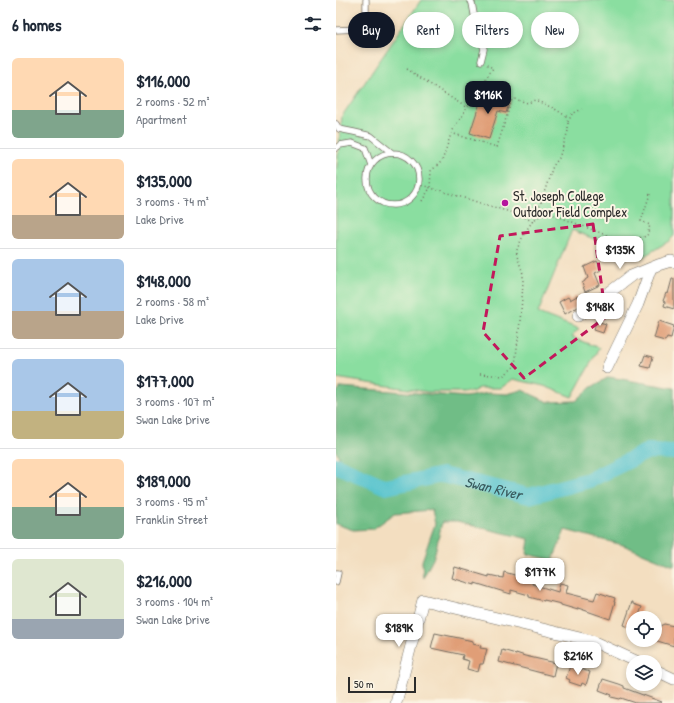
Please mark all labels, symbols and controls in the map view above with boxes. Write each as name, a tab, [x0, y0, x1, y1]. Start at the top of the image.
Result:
chip: Buy	[348, 12, 395, 48]
chip: Rent	[403, 12, 454, 48]
chip: Filters	[462, 12, 523, 48]
chip: New	[531, 12, 579, 48]
text: 6 homes	[12, 13, 62, 36]
icon: filters	[302, 13, 324, 35]
text: $116,000	[136, 69, 190, 92]
icon: home	[44, 74, 92, 122]
pin: $116K	[460, 81, 516, 115]
text: $116K	[474, 85, 502, 103]
text: 2 rooms · 52 m²	[136, 92, 209, 110]
text: Apartment	[136, 110, 187, 128]
text: $135,000	[136, 169, 192, 192]
icon: home	[44, 175, 92, 223]
place label: St. Joseph College Outdoor Field Complex	[513, 186, 627, 222]
text: 3 rooms · 74 m²	[136, 192, 209, 210]
marker: St. Joseph College Outdoor Field Complex	[500, 198, 510, 208]
text: Lake Drive	[136, 210, 184, 228]
pin: $135K	[592, 236, 648, 270]
text: $135K	[605, 240, 635, 258]
text: $148,000	[136, 269, 191, 292]
icon: home	[44, 275, 92, 323]
text: 2 rooms · 58 m²	[136, 292, 209, 310]
pin: $148K	[572, 293, 628, 327]
text: $148K	[586, 297, 614, 315]
text: Lake Drive	[136, 310, 184, 328]
text: $177,000	[136, 369, 194, 392]
icon: home	[44, 375, 92, 423]
text: 3 rooms · 107 m²	[136, 392, 215, 410]
text: Swan Lake Drive	[136, 410, 210, 428]
text: $189,000	[136, 469, 191, 492]
water label: Swan River	[463, 470, 526, 505]
icon: home	[44, 475, 92, 523]
text: 3 rooms · 95 m²	[136, 492, 208, 510]
text: Franklin Street	[136, 510, 208, 528]
pin: $177K	[512, 558, 568, 592]
text: $177K	[525, 562, 555, 580]
text: $216,000	[136, 569, 192, 592]
icon: home	[44, 575, 92, 623]
text: 3 rooms · 104 m²	[136, 592, 213, 610]
text: Swan Lake Drive	[136, 610, 210, 628]
map controls	[626, 611, 662, 691]
button: locate	[626, 611, 662, 647]
pin: $189K	[371, 614, 427, 648]
text: $189K	[385, 618, 413, 636]
pin: $216K	[550, 642, 606, 676]
text: $216K	[563, 646, 593, 664]
button: layers	[626, 655, 662, 691]
scale bar	[348, 675, 416, 694]
text: 50 m	[354, 677, 374, 691]

